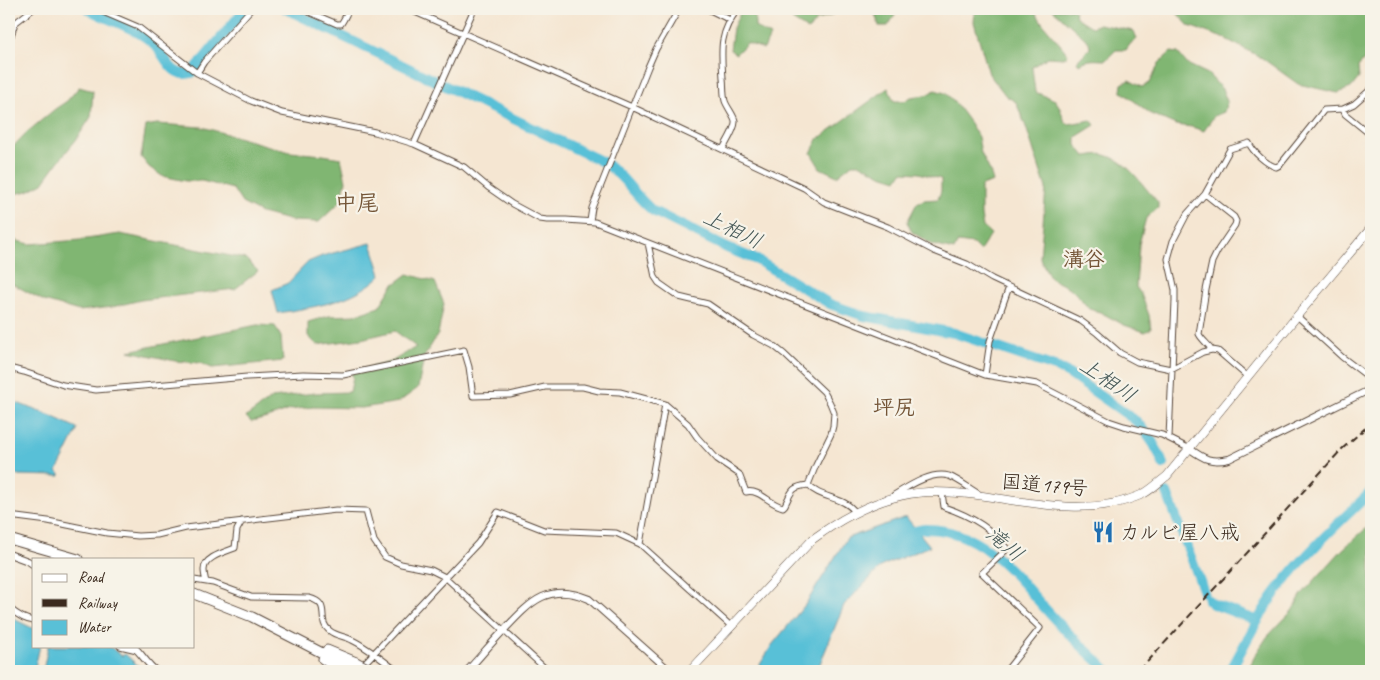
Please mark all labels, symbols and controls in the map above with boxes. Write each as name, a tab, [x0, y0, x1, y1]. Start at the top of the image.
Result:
district label: 中尾	[335, 189, 379, 217]
water label: 上相川	[699, 204, 767, 254]
district label: 溝谷	[1063, 246, 1105, 272]
water label: 上相川	[1075, 352, 1141, 408]
district label: 坪尻	[873, 394, 915, 420]
street label: 国道179号	[1001, 469, 1089, 501]
restaurant icon: カルビ屋八戒	[1090, 519, 1116, 545]
place label: カルビ屋八戒	[1120, 520, 1239, 545]
water label: 滝川	[981, 521, 1029, 567]
legend	[32, 558, 195, 648]
text: Road	[78, 568, 105, 587]
text: Railway	[78, 594, 119, 613]
text: Water	[78, 618, 112, 637]

